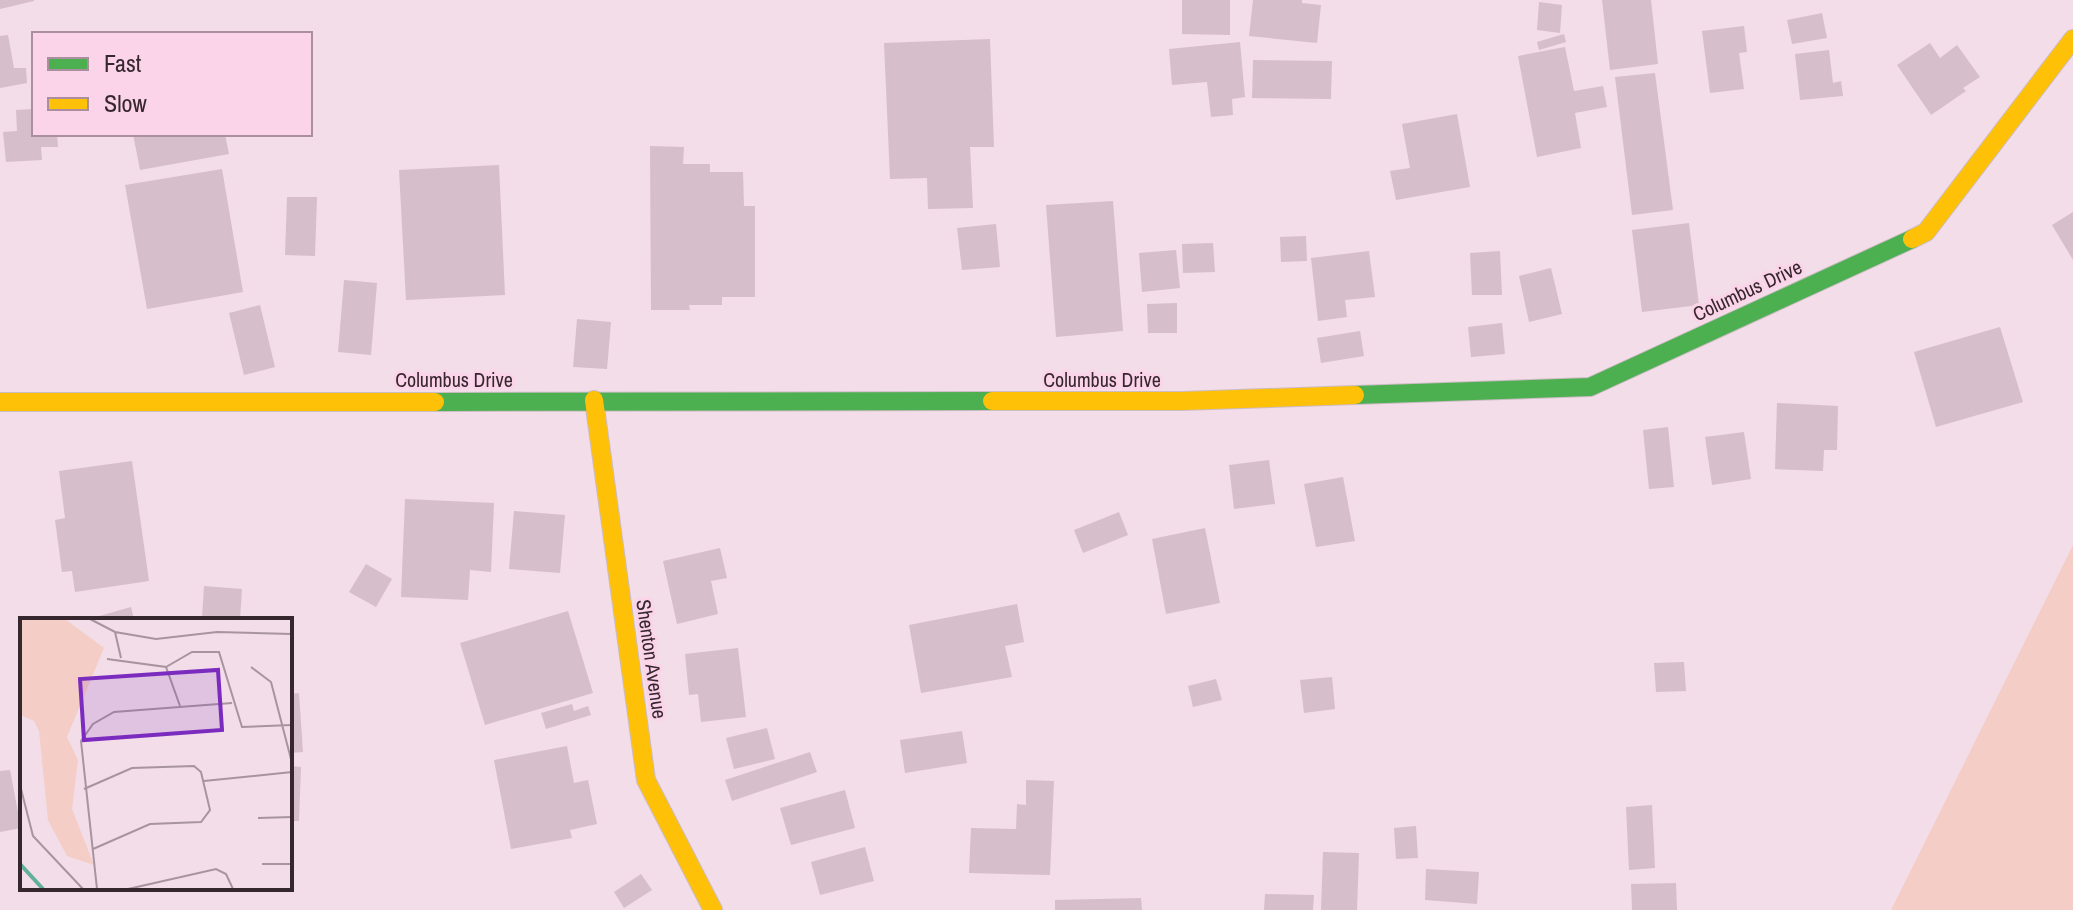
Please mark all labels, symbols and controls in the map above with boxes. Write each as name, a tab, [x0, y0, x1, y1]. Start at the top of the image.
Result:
legend	[32, 32, 312, 136]
text: Fast	[104, 47, 142, 79]
text: Slow	[104, 87, 147, 119]
street label: Columbus Drive	[1688, 253, 1806, 327]
street label: Columbus Drive	[395, 366, 513, 393]
street label: Columbus Drive	[1043, 366, 1161, 393]
street label: Shenton Avenue	[630, 598, 674, 720]
inset map	[20, 618, 292, 890]

